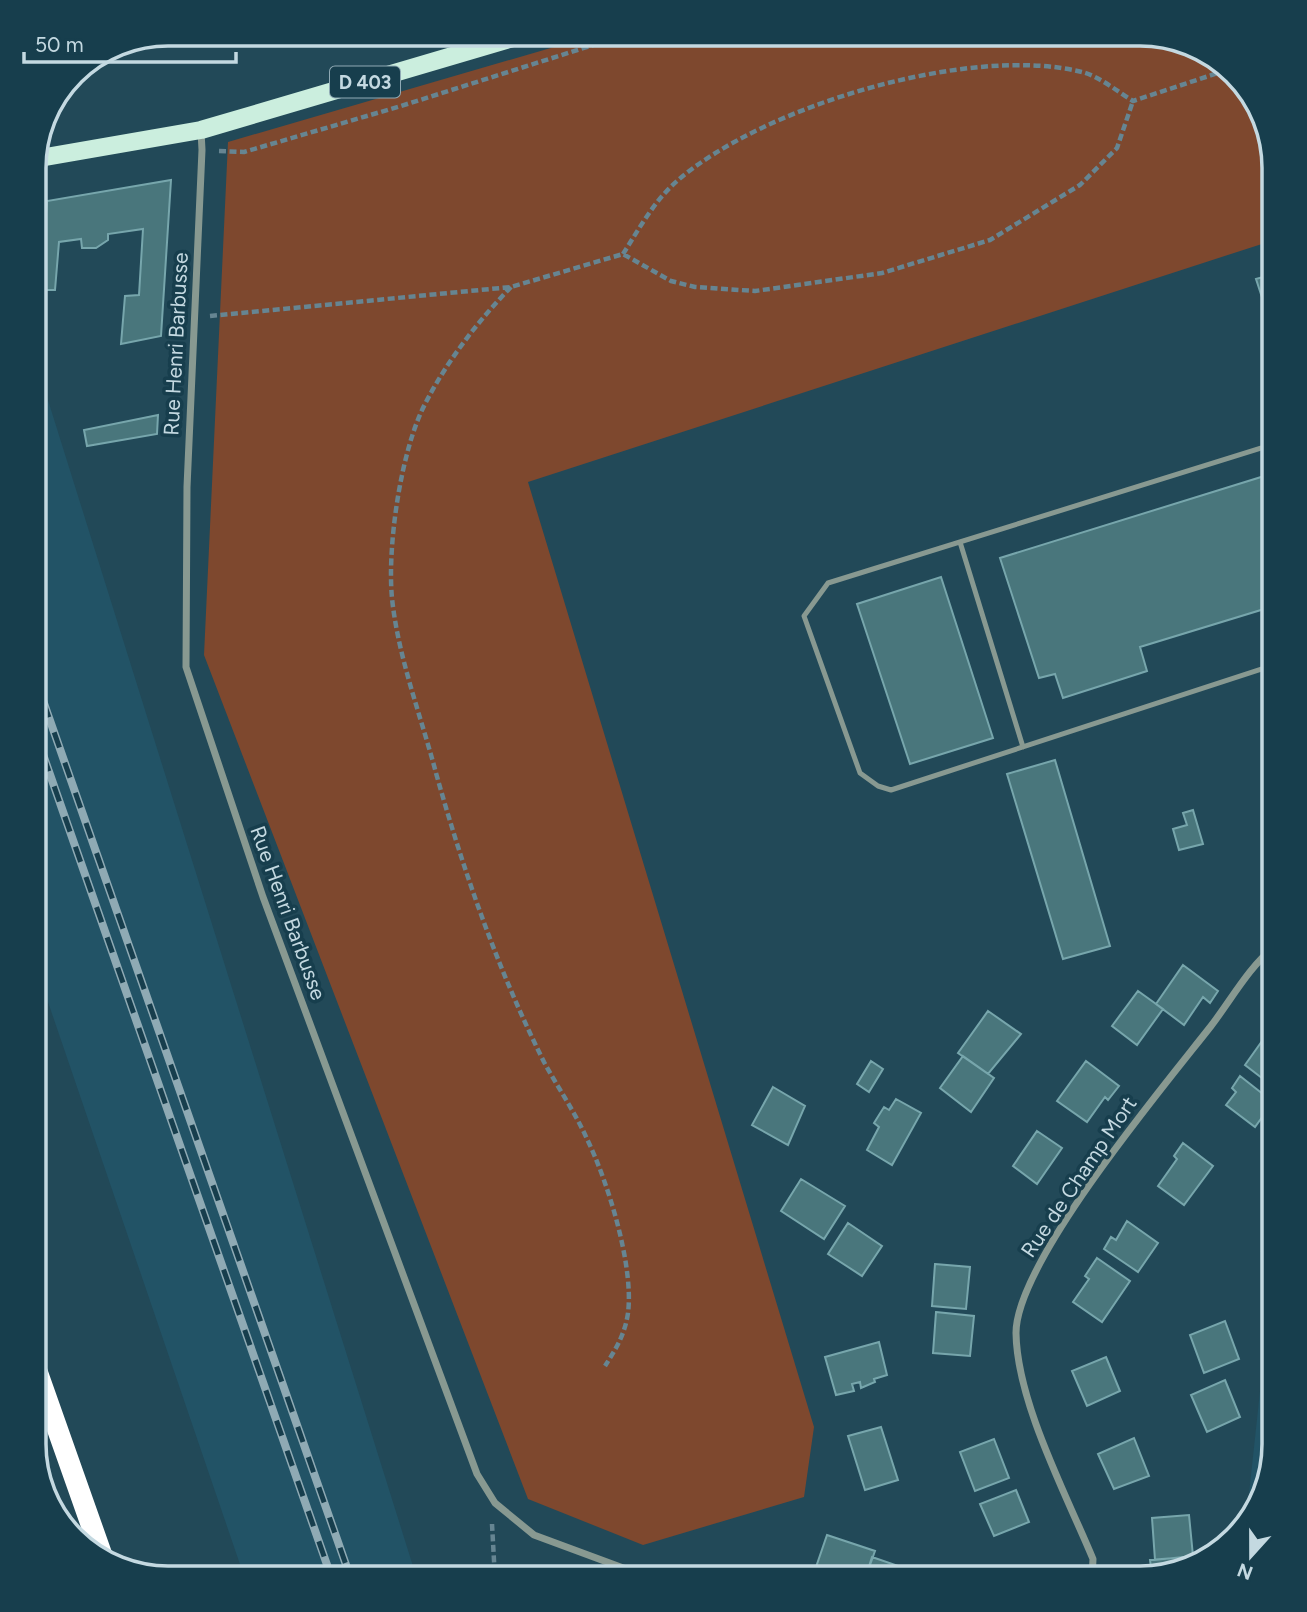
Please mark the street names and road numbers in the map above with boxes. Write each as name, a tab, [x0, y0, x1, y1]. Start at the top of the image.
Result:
road number: D 403	[330, 66, 400, 97]
street label: Rue Henri Barbusse	[158, 252, 193, 436]
street label: Rue Henri Barbusse	[245, 822, 332, 1003]
street label: Rue de Champ Mort	[1016, 1092, 1142, 1262]

